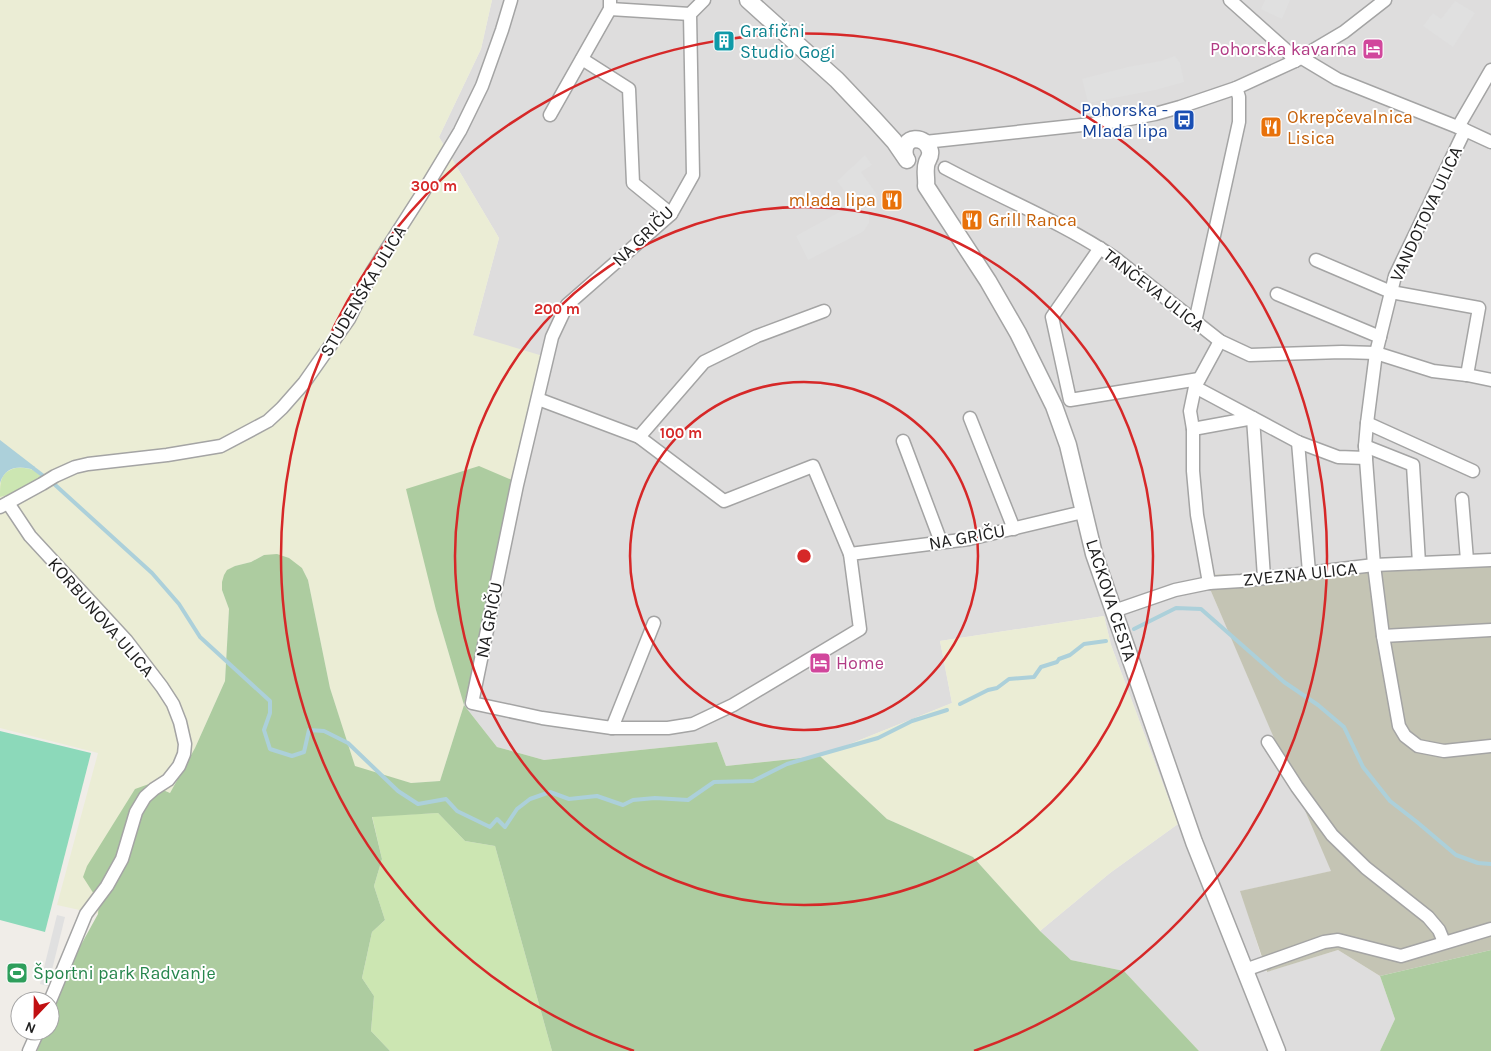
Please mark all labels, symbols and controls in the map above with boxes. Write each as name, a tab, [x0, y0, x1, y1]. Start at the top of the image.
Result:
place label: Grafični Studio Gogi	[740, 20, 836, 63]
building icon: Grafični Studio Gogi	[712, 29, 736, 53]
hotel icon: Pohorska kavarna	[1361, 37, 1385, 61]
place label: Pohorska kavarna	[1210, 38, 1357, 60]
place label: Pohorska - Mlada lipa	[1081, 99, 1168, 142]
place label: Okrepčevalnica Lisica	[1287, 106, 1413, 149]
bus stop icon: Pohorska - Mlada lipa	[1172, 108, 1196, 132]
restaurant icon: Okrepčevalnica Lisica	[1259, 115, 1283, 139]
street label: VANDOTOVA ULICA	[1385, 143, 1467, 285]
text: 300 m	[411, 177, 457, 195]
restaurant icon: mlada lipa	[880, 188, 904, 212]
place label: mlada lipa	[789, 189, 876, 211]
street label: NA GRIČU	[608, 201, 678, 271]
restaurant icon: Grill Ranca	[960, 208, 984, 232]
place label: Grill Ranca	[988, 209, 1077, 231]
street label: STUDENŠKA ULICA	[315, 221, 411, 361]
street label: TANČEVA ULICA	[1099, 244, 1209, 336]
text: 200 m	[534, 300, 580, 318]
text: 100 m	[660, 424, 702, 442]
street label: NA GRIČU	[927, 519, 1007, 555]
street label: LACKOVA CESTA	[1081, 536, 1141, 664]
centre of rings	[795, 547, 813, 565]
street label: KORBUNOVA ULICA	[43, 553, 159, 681]
street label: ZVEZNA ULICA	[1242, 557, 1358, 591]
street label: NA GRIČU	[471, 580, 507, 660]
hotel icon: Home	[808, 651, 832, 675]
place label: Home	[836, 652, 884, 674]
sports icon: Športni park Radvanje	[5, 961, 29, 985]
place label: Športni park Radvanje	[33, 962, 216, 984]
north arrow	[10, 991, 60, 1041]
text: N	[22, 1018, 38, 1037]

